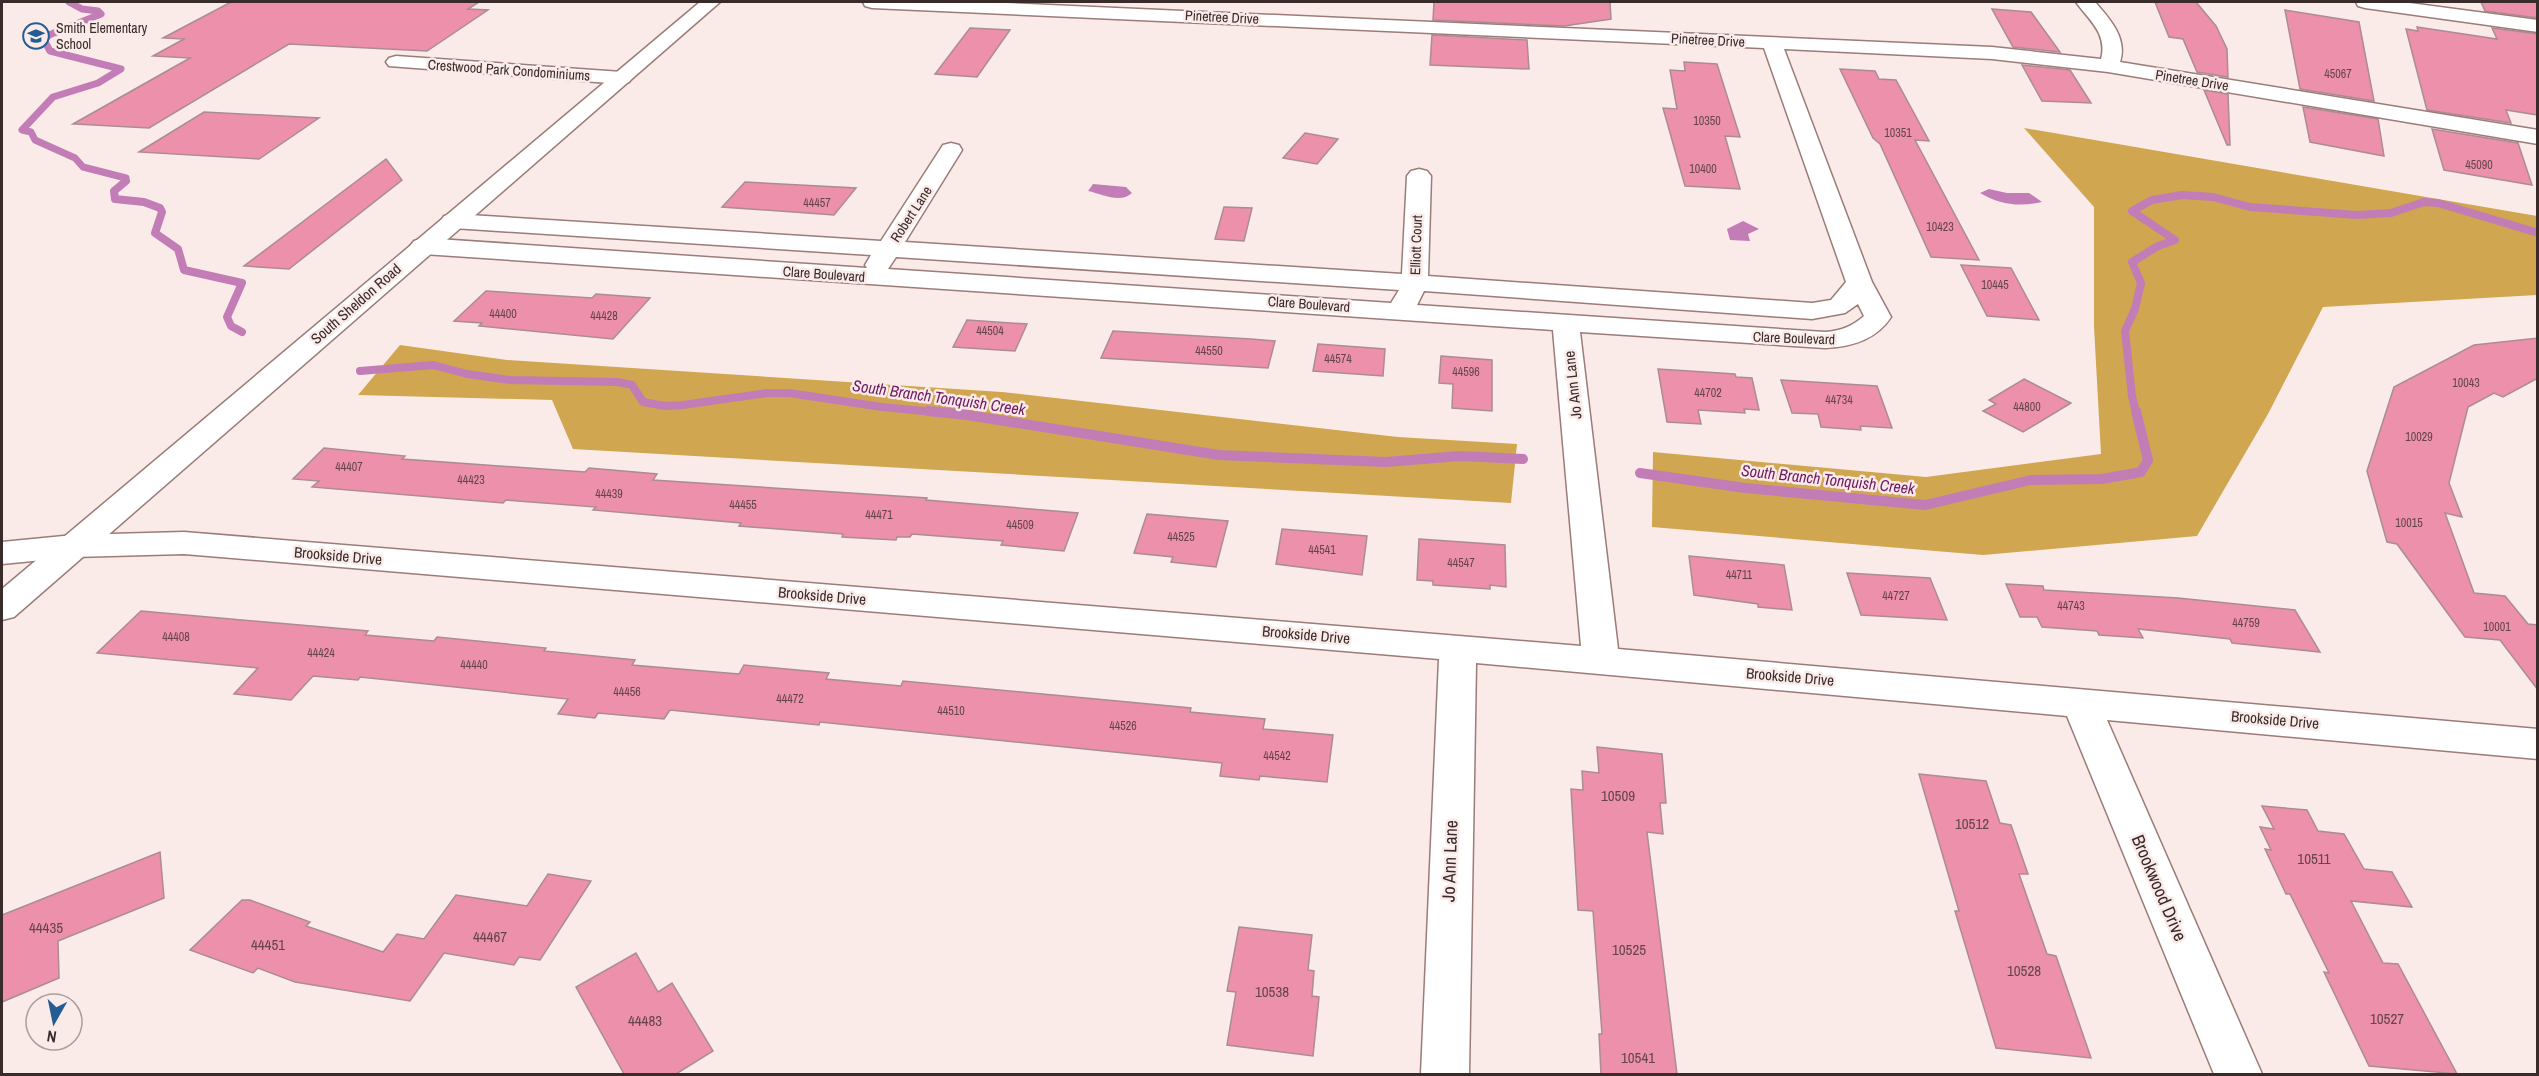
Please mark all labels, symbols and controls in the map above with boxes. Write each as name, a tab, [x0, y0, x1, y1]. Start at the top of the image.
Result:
street label: Pinetree Drive	[1185, 6, 1259, 28]
place label: Smith Elementary School	[56, 19, 147, 53]
school or university icon: Smith Elementary School	[21, 21, 51, 51]
street label: Pinetree Drive	[1671, 29, 1745, 51]
street label: Crestwood Park Condominiums	[427, 55, 591, 85]
street label: Pinetree Drive	[2154, 65, 2230, 95]
house number: 45067	[2324, 66, 2352, 82]
house number: 10350	[1693, 113, 1721, 129]
house number: 10351	[1884, 125, 1912, 141]
house number: 45090	[2465, 157, 2493, 173]
house number: 10400	[1689, 161, 1717, 177]
street label: Robert Lane	[886, 183, 936, 245]
house number: 44457	[803, 195, 831, 211]
street label: Elliott Court	[1406, 215, 1426, 275]
house number: 10423	[1926, 219, 1954, 235]
street label: South Sheldon Road	[306, 258, 405, 349]
street label: Clare Boulevard	[782, 262, 866, 286]
house number: 10445	[1981, 277, 2009, 293]
street label: Clare Boulevard	[1267, 292, 1351, 316]
house number: 44400	[489, 306, 517, 322]
house number: 44428	[590, 308, 618, 324]
house number: 44504	[976, 323, 1004, 339]
street label: Clare Boulevard	[1753, 328, 1835, 348]
house number: 44550	[1195, 343, 1223, 359]
street label: Jo Ann Lane	[1558, 350, 1587, 420]
house number: 44574	[1324, 351, 1352, 367]
house number: 44596	[1452, 364, 1480, 380]
water label: South Branch Tonquish Creek	[851, 374, 1027, 420]
house number: 10043	[2452, 375, 2480, 391]
house number: 44702	[1694, 385, 1722, 401]
house number: 44734	[1825, 392, 1853, 408]
house number: 44800	[2013, 399, 2041, 415]
house number: 10029	[2405, 429, 2433, 445]
house number: 44407	[335, 459, 363, 475]
water label: South Branch Tonquish Creek	[1740, 459, 1916, 499]
house number: 44423	[457, 472, 485, 488]
house number: 44439	[595, 486, 623, 502]
house number: 44455	[729, 497, 757, 513]
house number: 44471	[865, 507, 893, 523]
house number: 10015	[2395, 515, 2423, 531]
house number: 44509	[1006, 517, 1034, 533]
house number: 44525	[1167, 529, 1195, 545]
street label: Brookside Drive	[293, 541, 383, 570]
house number: 44541	[1308, 542, 1336, 558]
house number: 44547	[1447, 555, 1475, 571]
house number: 44711	[1726, 567, 1753, 583]
street label: Brookside Drive	[777, 581, 867, 610]
house number: 44727	[1882, 588, 1910, 604]
house number: 44743	[2057, 598, 2085, 614]
house number: 44759	[2232, 615, 2260, 631]
house number: 10001	[2483, 619, 2511, 635]
street label: Brookside Drive	[1261, 620, 1351, 649]
house number: 44408	[162, 629, 190, 645]
house number: 44424	[307, 645, 335, 661]
house number: 44440	[460, 657, 488, 673]
street label: Brookside Drive	[1745, 662, 1835, 691]
house number: 44456	[613, 684, 641, 700]
house number: 44472	[776, 691, 804, 707]
house number: 44510	[937, 703, 965, 719]
street label: Brookside Drive	[2230, 705, 2320, 734]
house number: 44526	[1109, 718, 1137, 734]
house number: 44542	[1263, 748, 1291, 764]
house number: 10509	[1601, 785, 1635, 806]
house number: 10512	[1955, 813, 1989, 834]
street label: Jo Ann Lane	[1436, 820, 1463, 902]
street label: Brookwood Drive	[2126, 831, 2193, 945]
house number: 10511	[2297, 848, 2331, 869]
house number: 44435	[29, 917, 63, 938]
house number: 44467	[473, 926, 507, 947]
house number: 44451	[251, 934, 285, 955]
house number: 10525	[1612, 939, 1646, 960]
house number: 10528	[2007, 960, 2041, 981]
house number: 10538	[1255, 981, 1289, 1002]
north arrow	[24, 992, 84, 1052]
house number: 10527	[2370, 1008, 2404, 1029]
house number: 44483	[628, 1010, 662, 1031]
text: N	[45, 1025, 58, 1048]
house number: 10541	[1621, 1047, 1655, 1068]

